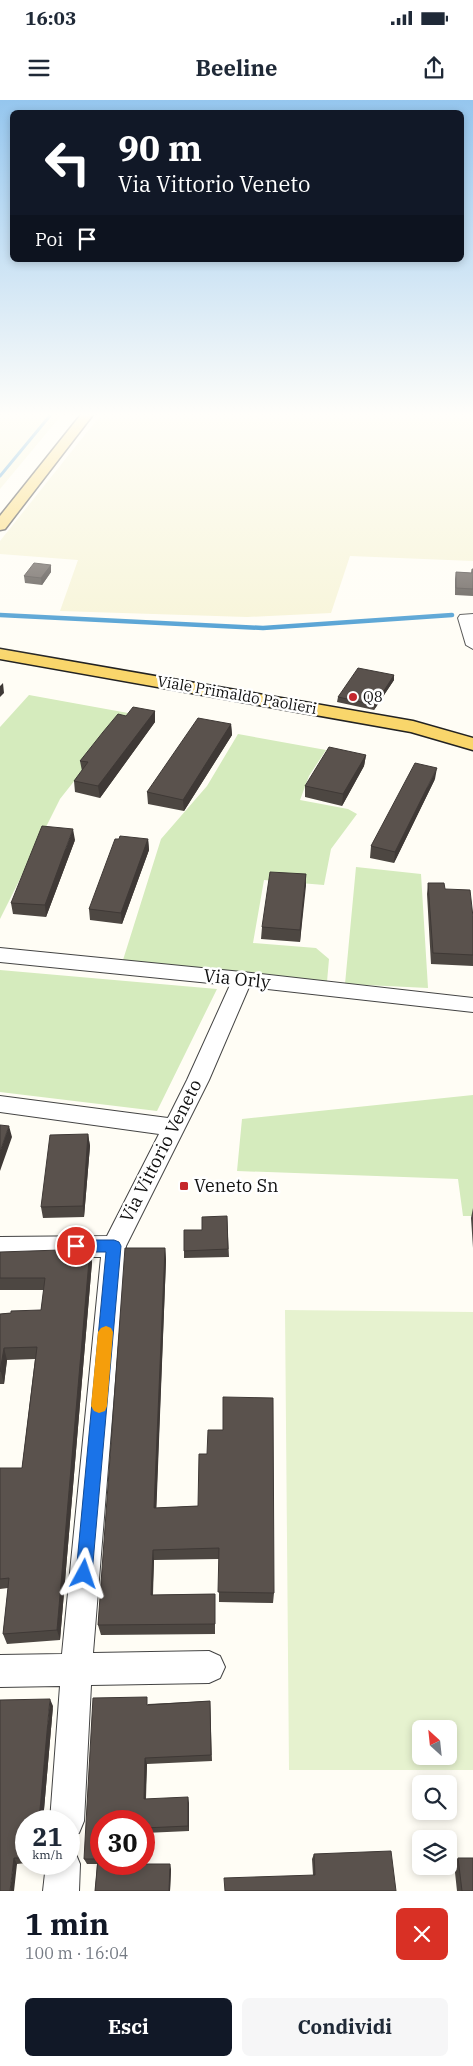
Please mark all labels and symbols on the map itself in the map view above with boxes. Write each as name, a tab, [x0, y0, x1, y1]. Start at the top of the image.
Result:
street label: Viale Primaldo Paolieri	[156, 671, 319, 718]
place label: Q8	[363, 687, 383, 706]
marker: Q8	[347, 691, 359, 703]
street label: Via Orly	[202, 964, 272, 993]
street label: Via Vittorio Veneto	[115, 1075, 207, 1226]
place label: Veneto Sn	[194, 1174, 279, 1197]
marker: Veneto Sn	[178, 1180, 190, 1192]
pin	[55, 1225, 97, 1267]
position arrow	[57, 1547, 109, 1599]
north arrow	[412, 1720, 458, 1765]
speed limit sign: 30	[90, 1810, 155, 1875]

